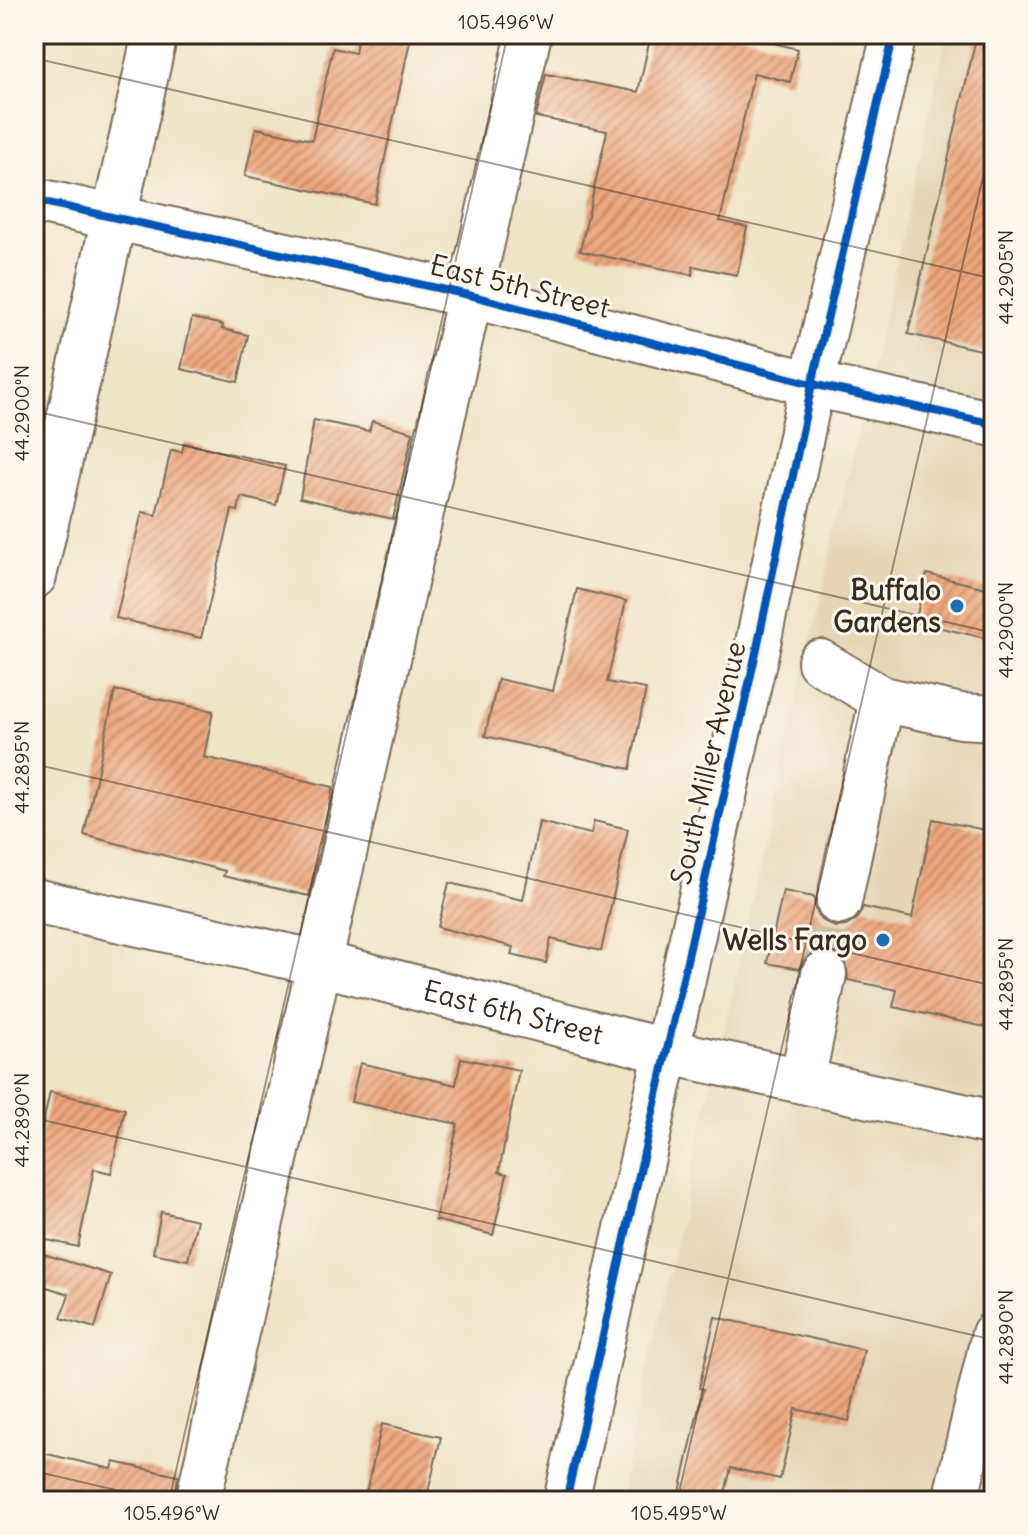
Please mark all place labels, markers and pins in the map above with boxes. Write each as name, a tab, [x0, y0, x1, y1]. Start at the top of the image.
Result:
place label: Buffalo Gardens	[833, 572, 941, 640]
marker: Buffalo Gardens	[948, 597, 966, 615]
place label: Wells Fargo	[723, 922, 867, 958]
marker: Wells Fargo	[874, 931, 892, 949]

